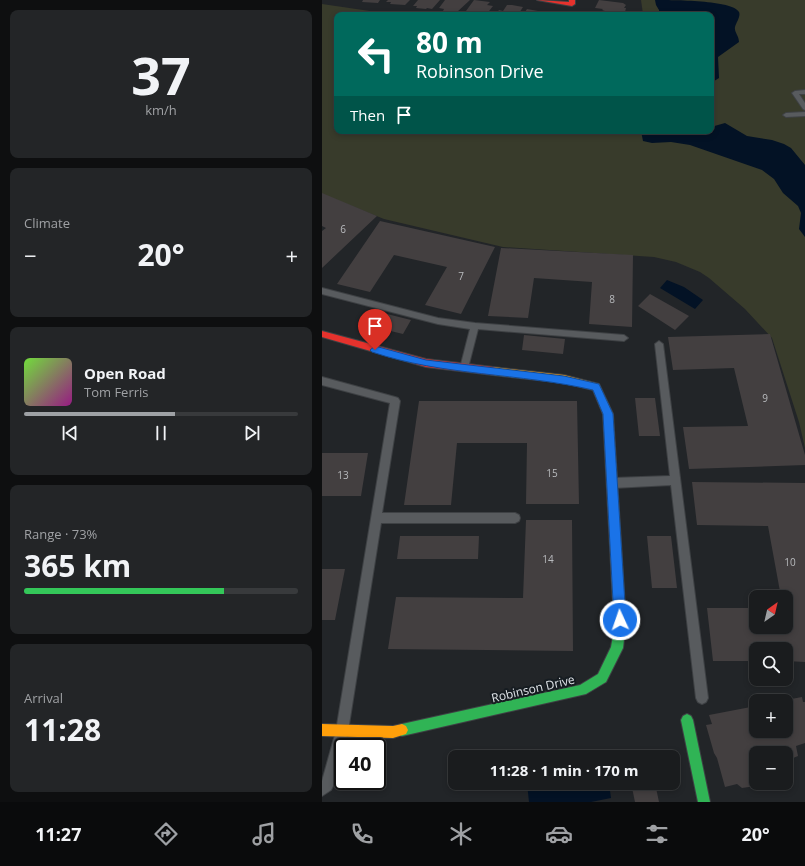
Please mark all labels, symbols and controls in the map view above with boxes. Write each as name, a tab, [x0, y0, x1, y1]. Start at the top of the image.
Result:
text: 80 m	[416, 23, 483, 61]
icon: left	[350, 28, 402, 80]
text: 37	[131, 39, 191, 110]
text: Robinson Drive	[416, 59, 544, 83]
text: km/h	[145, 101, 177, 119]
icon: arrive	[393, 104, 415, 126]
text: Then	[350, 105, 385, 125]
text: Climate	[24, 214, 70, 232]
house number: 6	[340, 222, 346, 236]
text: 20°	[137, 234, 185, 275]
text: −	[24, 240, 37, 270]
text: +	[285, 240, 298, 270]
house number: 7	[458, 269, 464, 283]
house number: 8	[609, 292, 615, 306]
pin	[358, 309, 392, 350]
icon: arrive	[364, 315, 386, 337]
text: Open Road	[84, 363, 166, 383]
text: Tom Ferris	[84, 383, 149, 401]
house number: 9	[762, 391, 768, 405]
icon: previous	[59, 422, 81, 444]
icon: pause	[150, 422, 172, 444]
icon: next	[241, 422, 263, 444]
house number: 15	[546, 466, 558, 480]
house number: 13	[337, 468, 349, 482]
text: Range · 73%	[24, 525, 97, 543]
text: 365 km	[24, 545, 131, 586]
house number: 14	[542, 552, 554, 566]
house number: 10	[784, 555, 796, 569]
north arrow	[749, 590, 793, 634]
map controls	[749, 590, 793, 790]
position arrow	[599, 599, 641, 641]
button: search	[749, 642, 793, 686]
street label: Robinson Drive	[489, 671, 577, 706]
text: Arrival	[24, 689, 63, 707]
button: +	[749, 694, 793, 738]
text: 11:28	[24, 709, 101, 750]
speed limit sign: 40	[334, 738, 386, 790]
button: −	[749, 746, 793, 790]
text: 11:28 · 1 min · 170 m	[490, 760, 638, 780]
icon: directions	[152, 820, 180, 848]
icon: music	[250, 820, 278, 848]
icon: phone	[348, 820, 376, 848]
icon: climate	[447, 820, 475, 848]
icon: car	[545, 820, 573, 848]
icon: filters	[643, 820, 671, 848]
text: 11:27	[35, 822, 81, 846]
text: 20°	[742, 822, 770, 846]

